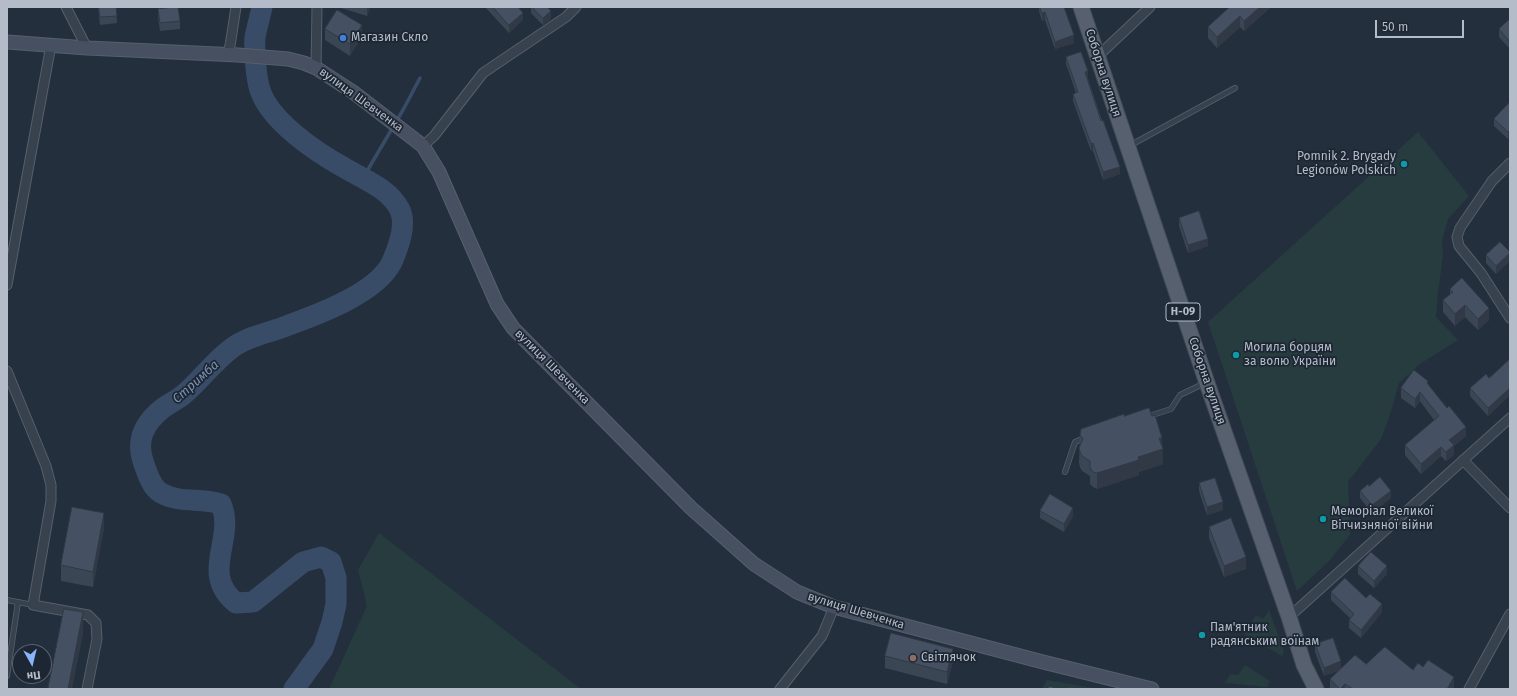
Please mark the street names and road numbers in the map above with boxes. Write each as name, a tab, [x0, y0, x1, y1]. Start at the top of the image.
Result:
street label: Соборна вулиця	[1082, 27, 1124, 119]
street label: вулиця Шевченка	[316, 65, 406, 135]
road number: Н-09	[1166, 303, 1200, 321]
street label: вулиця Шевченка	[511, 326, 593, 408]
street label: Соборна вулиця	[1185, 335, 1229, 427]
street label: вулиця Шевченка	[806, 589, 906, 633]

